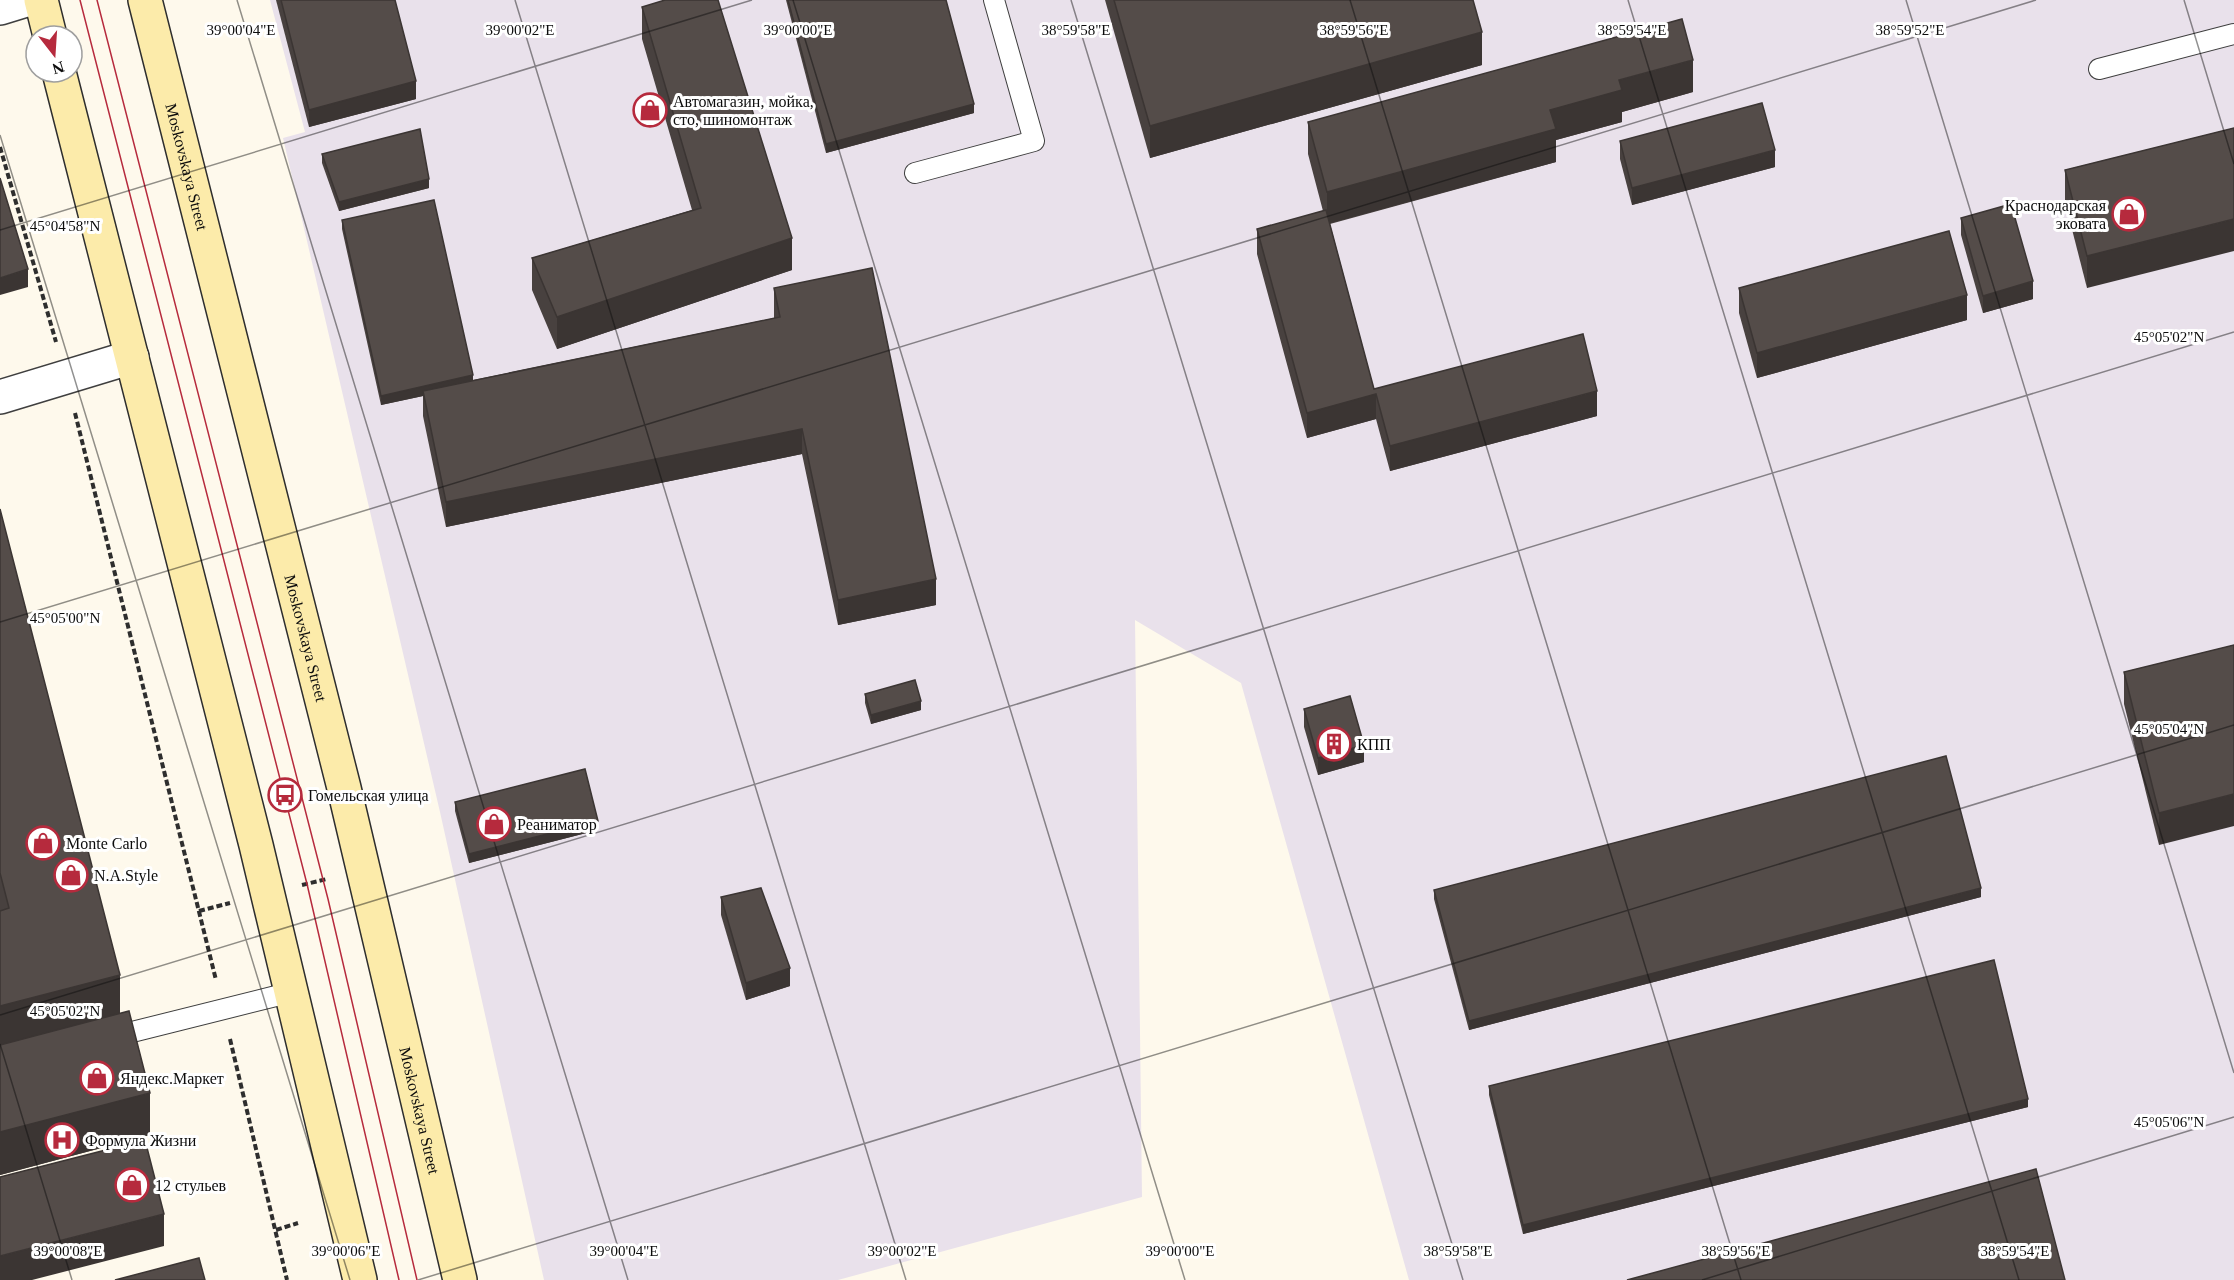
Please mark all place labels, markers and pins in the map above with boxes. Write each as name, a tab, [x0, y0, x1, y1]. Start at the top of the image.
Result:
shop icon: Автомагазин, мойка, сто, шиномонтаж	[632, 92, 668, 128]
place label: Автомагазин, мойка, сто, шиномонтаж	[673, 93, 814, 128]
shop icon: Краснодарская эковата	[2111, 196, 2147, 232]
place label: Краснодарская эковата	[2005, 197, 2107, 232]
building icon: КПП	[1316, 726, 1352, 762]
place label: КПП	[1357, 736, 1391, 753]
bus stop icon: Гомельская улица	[267, 777, 303, 813]
place label: Гомельская улица	[308, 787, 429, 805]
shop icon: Реаниматор	[476, 806, 512, 842]
place label: Реаниматор	[517, 816, 597, 834]
shop icon: Monte Carlo	[25, 825, 61, 861]
place label: Monte Carlo	[66, 835, 147, 852]
shop icon: N.A.Style	[53, 857, 89, 893]
place label: N.A.Style	[94, 867, 158, 885]
shop icon: Яндекс.Маркет	[79, 1060, 115, 1096]
place label: Яндекс.Маркет	[120, 1070, 224, 1088]
hospital icon: Формула Жизни	[44, 1122, 80, 1158]
place label: Формула Жизни	[85, 1132, 197, 1150]
shop icon: 12 стульев	[114, 1167, 150, 1203]
place label: 12 стульев	[155, 1177, 227, 1195]

